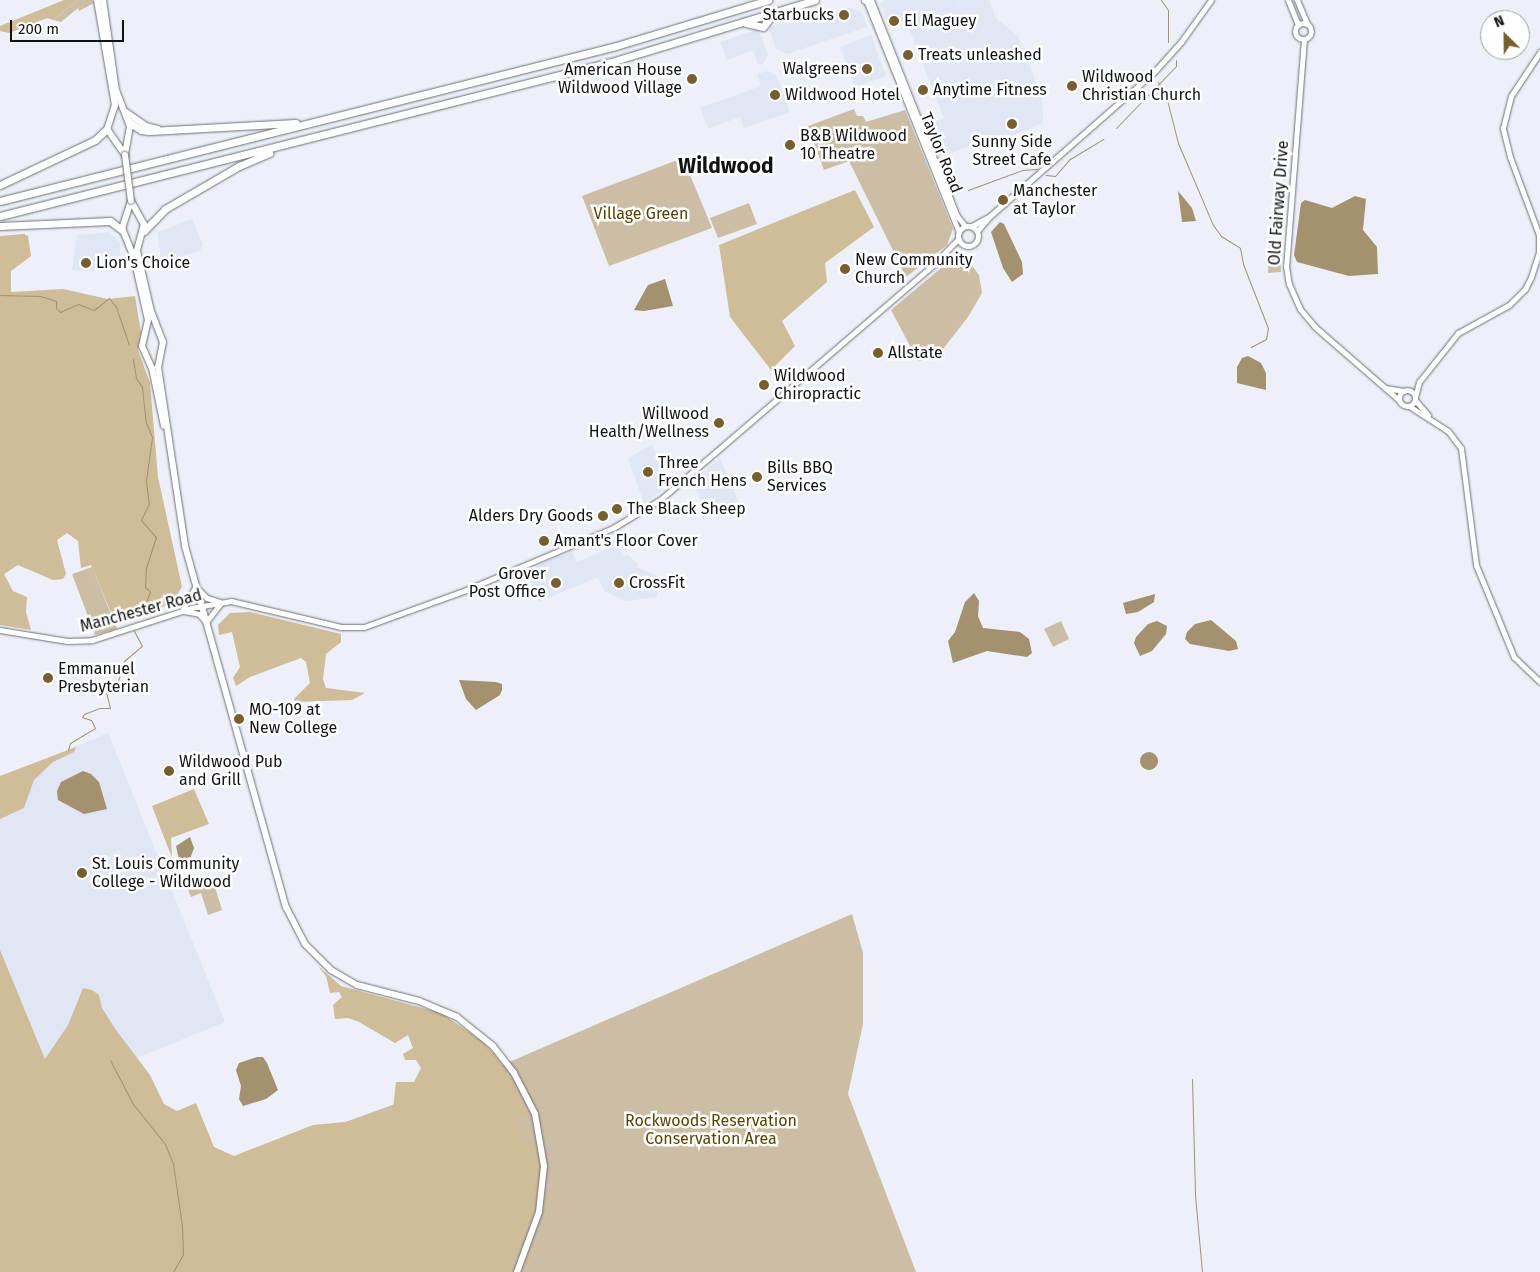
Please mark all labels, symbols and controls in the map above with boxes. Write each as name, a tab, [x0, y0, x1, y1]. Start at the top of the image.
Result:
place label: Starbucks	[763, 5, 834, 25]
marker: Starbucks	[838, 9, 850, 21]
scale bar	[12, 10, 126, 42]
north arrow	[1480, 10, 1530, 60]
place label: El Maguey	[904, 11, 976, 31]
text: N	[1492, 12, 1507, 31]
marker: El Maguey	[888, 15, 900, 27]
text: 200 m	[18, 20, 59, 38]
place label: Treats unleashed	[918, 45, 1042, 65]
marker: Treats unleashed	[902, 49, 914, 61]
place label: Walgreens	[783, 59, 857, 79]
place label: American House Wildwood Village	[558, 60, 682, 98]
marker: Walgreens	[861, 63, 873, 75]
place label: Wildwood Christian Church	[1082, 67, 1201, 105]
marker: American House Wildwood Village	[686, 73, 698, 85]
place label: Anytime Fitness	[933, 80, 1047, 100]
marker: Wildwood Christian Church	[1066, 80, 1078, 92]
marker: Anytime Fitness	[917, 84, 929, 96]
place label: Wildwood Hotel	[785, 85, 900, 105]
marker: Wildwood Hotel	[769, 89, 781, 101]
street label: Taylor Road	[916, 110, 966, 196]
marker: Sunny Side Street Cafe	[1006, 118, 1018, 130]
place label: B&B Wildwood 10 Theatre	[800, 126, 907, 164]
place label: Sunny Side Street Cafe	[972, 132, 1052, 170]
marker: B&B Wildwood 10 Theatre	[784, 139, 796, 151]
street label: Old Fairway Drive	[1265, 140, 1293, 266]
district label: Wildwood	[678, 153, 774, 179]
place label: Manchester at Taylor	[1013, 181, 1097, 219]
marker: Manchester at Taylor	[997, 194, 1009, 206]
park label: Village Green	[594, 204, 688, 224]
place label: New Community Church	[855, 250, 973, 288]
place label: Lion's Choice	[96, 253, 190, 273]
marker: Lion's Choice	[80, 257, 92, 269]
marker: New Community Church	[839, 263, 851, 275]
place label: Allstate	[888, 343, 943, 363]
marker: Allstate	[872, 347, 884, 359]
place label: Wildwood Chiropractic	[774, 366, 861, 404]
marker: Wildwood Chiropractic	[758, 379, 770, 391]
place label: Willwood Health/Wellness	[589, 404, 709, 442]
marker: Willwood Health/Wellness	[713, 417, 725, 429]
place label: Three French Hens	[658, 453, 747, 491]
place label: Bills BBQ Services	[767, 458, 833, 496]
marker: Three French Hens	[642, 466, 654, 478]
marker: Bills BBQ Services	[751, 471, 763, 483]
place label: The Black Sheep	[627, 499, 746, 519]
marker: The Black Sheep	[611, 503, 623, 515]
place label: Alders Dry Goods	[469, 506, 593, 526]
marker: Alders Dry Goods	[597, 510, 609, 522]
place label: Amant's Floor Cover	[554, 531, 698, 551]
marker: Amant's Floor Cover	[538, 535, 550, 547]
place label: Grover Post Office	[469, 564, 546, 602]
place label: CrossFit	[629, 573, 685, 593]
marker: Grover Post Office	[550, 577, 562, 589]
marker: CrossFit	[613, 577, 625, 589]
street label: Manchester Road	[78, 586, 204, 636]
place label: Emmanuel Presbyterian	[58, 659, 149, 697]
marker: Emmanuel Presbyterian	[42, 672, 54, 684]
place label: MO-109 at New College	[249, 700, 337, 738]
marker: MO-109 at New College	[233, 713, 245, 725]
place label: Wildwood Pub and Grill	[179, 752, 283, 790]
marker: Wildwood Pub and Grill	[163, 765, 175, 777]
place label: St. Louis Community College - Wildwood	[92, 854, 239, 892]
marker: St. Louis Community College - Wildwood	[76, 867, 88, 879]
park label: Rockwoods Reservation Conservation Area	[625, 1111, 797, 1149]

